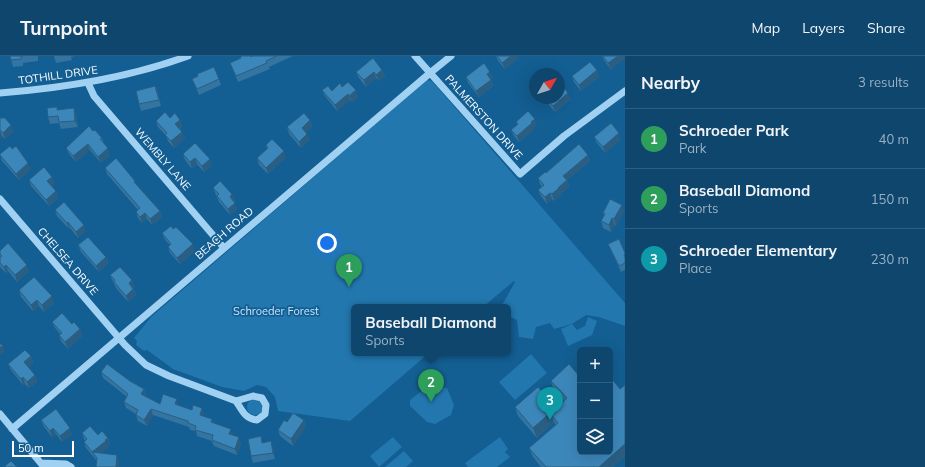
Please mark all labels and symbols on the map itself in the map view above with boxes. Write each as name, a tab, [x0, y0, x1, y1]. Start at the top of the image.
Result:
street label: TOTHILL DRIVE	[18, 63, 98, 87]
north arrow	[529, 68, 565, 104]
street label: PALMERSTON DRIVE	[442, 72, 526, 162]
street label: WEMBLY LANE	[132, 125, 194, 193]
street label: BEACH ROAD	[192, 204, 256, 262]
street label: CHELSEA DRIVE	[35, 224, 101, 298]
your location	[317, 233, 337, 253]
pin: 1	[336, 254, 362, 287]
park label: Schroeder Forest	[233, 304, 319, 318]
pin: 2	[418, 369, 444, 402]
pin: 3	[537, 387, 563, 420]
scale bar	[12, 439, 74, 458]

